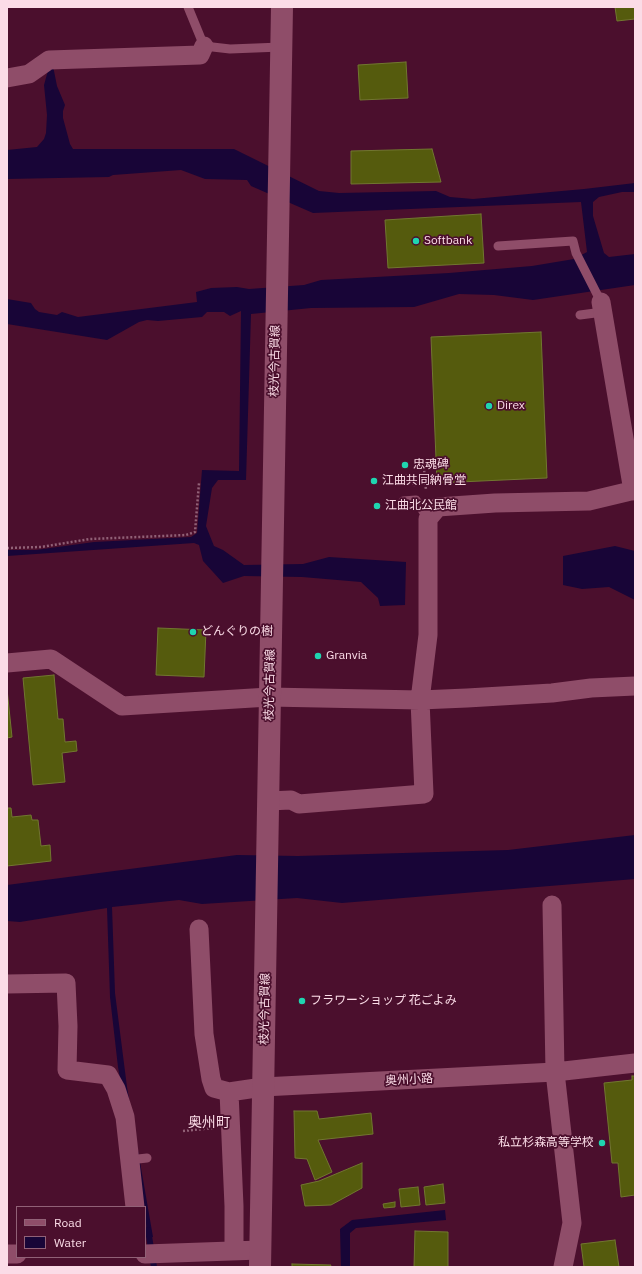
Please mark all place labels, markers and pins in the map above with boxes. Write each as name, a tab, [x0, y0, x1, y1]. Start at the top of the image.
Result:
place label: Softbank	[424, 234, 472, 248]
marker: Softbank	[411, 236, 421, 246]
place label: Direx	[497, 399, 525, 413]
marker: Direx	[484, 401, 494, 411]
place label: 忠魂碑	[413, 458, 449, 472]
marker: 忠魂碑	[400, 460, 410, 470]
place label: 江曲共同納骨堂	[382, 474, 466, 488]
marker: 江曲共同納骨堂	[369, 476, 379, 486]
place label: 江曲北公民館	[385, 499, 457, 513]
marker: 江曲北公民館	[372, 501, 382, 511]
place label: どんぐりの樹	[201, 625, 273, 639]
marker: どんぐりの樹	[188, 627, 198, 637]
place label: Granvia	[326, 649, 367, 663]
marker: Granvia	[313, 651, 323, 661]
place label: フラワーショップ 花ごよみ	[310, 994, 457, 1008]
marker: フラワーショップ 花ごよみ	[297, 996, 307, 1006]
place label: 私立杉森高等学校	[498, 1136, 594, 1150]
marker: 私立杉森高等学校	[597, 1138, 607, 1148]

